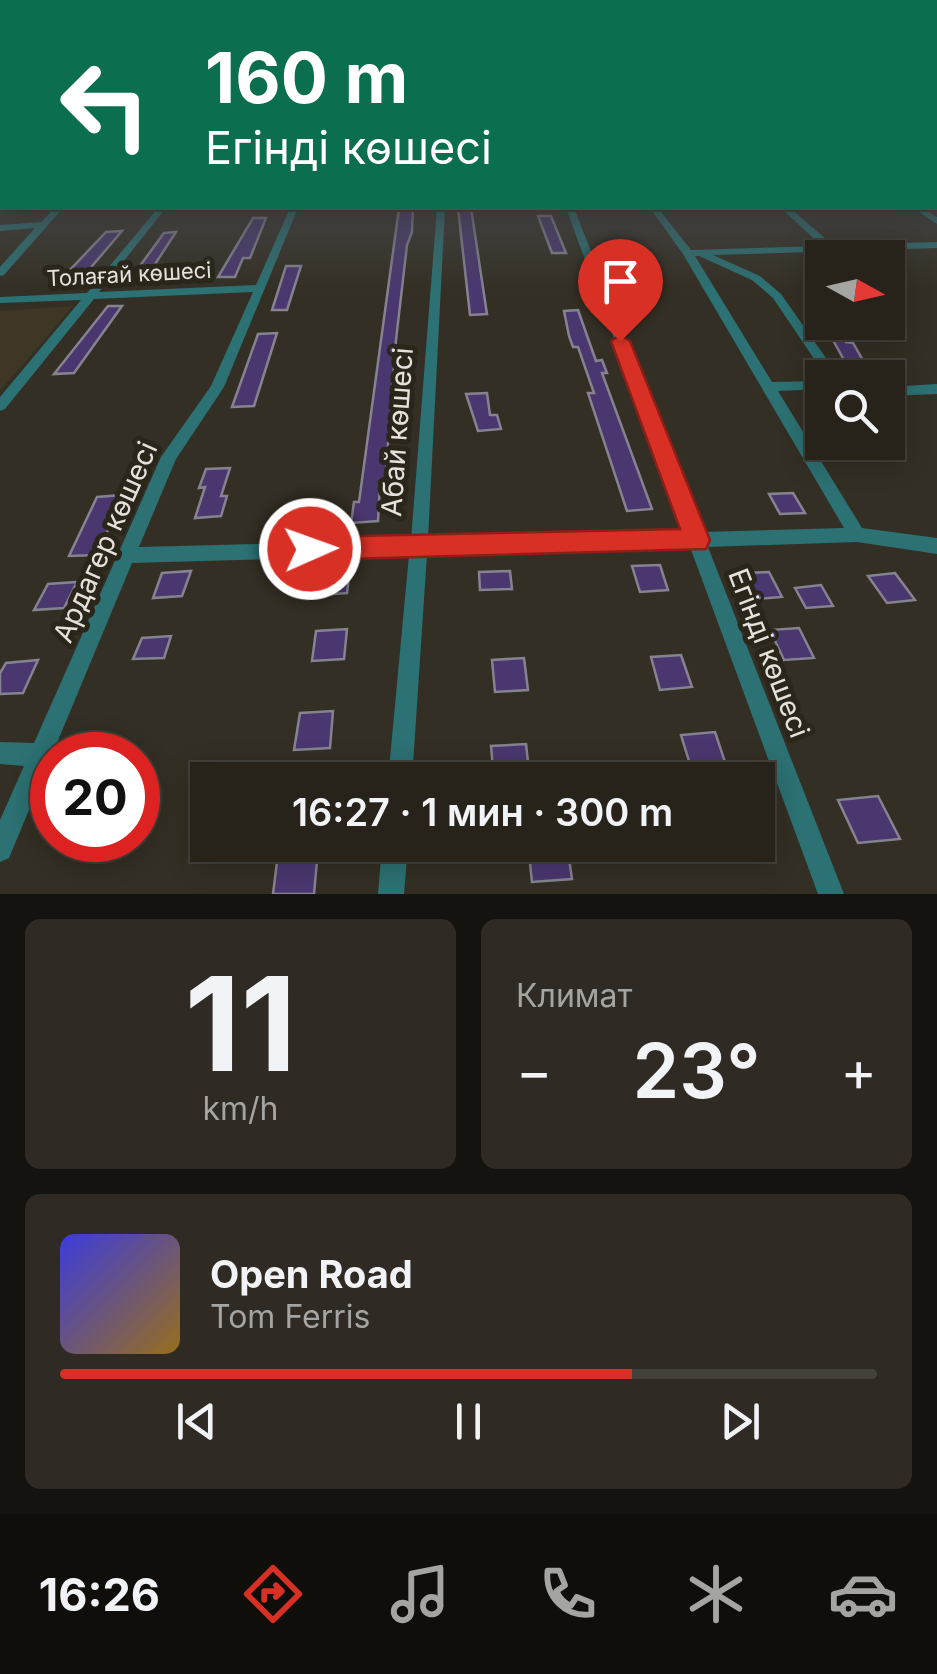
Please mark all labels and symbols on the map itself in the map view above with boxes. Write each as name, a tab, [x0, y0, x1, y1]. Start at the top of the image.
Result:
pin	[578, 239, 663, 342]
north arrow	[805, 240, 905, 340]
street label: Толағай көшесі	[46, 257, 212, 291]
street label: Абай көшесі	[374, 346, 420, 518]
street label: Ардагер көшесі	[45, 436, 165, 648]
position arrow	[258, 497, 362, 601]
street label: Егінді көшесі	[721, 564, 817, 742]
speed limit sign: 20	[30, 732, 160, 862]

